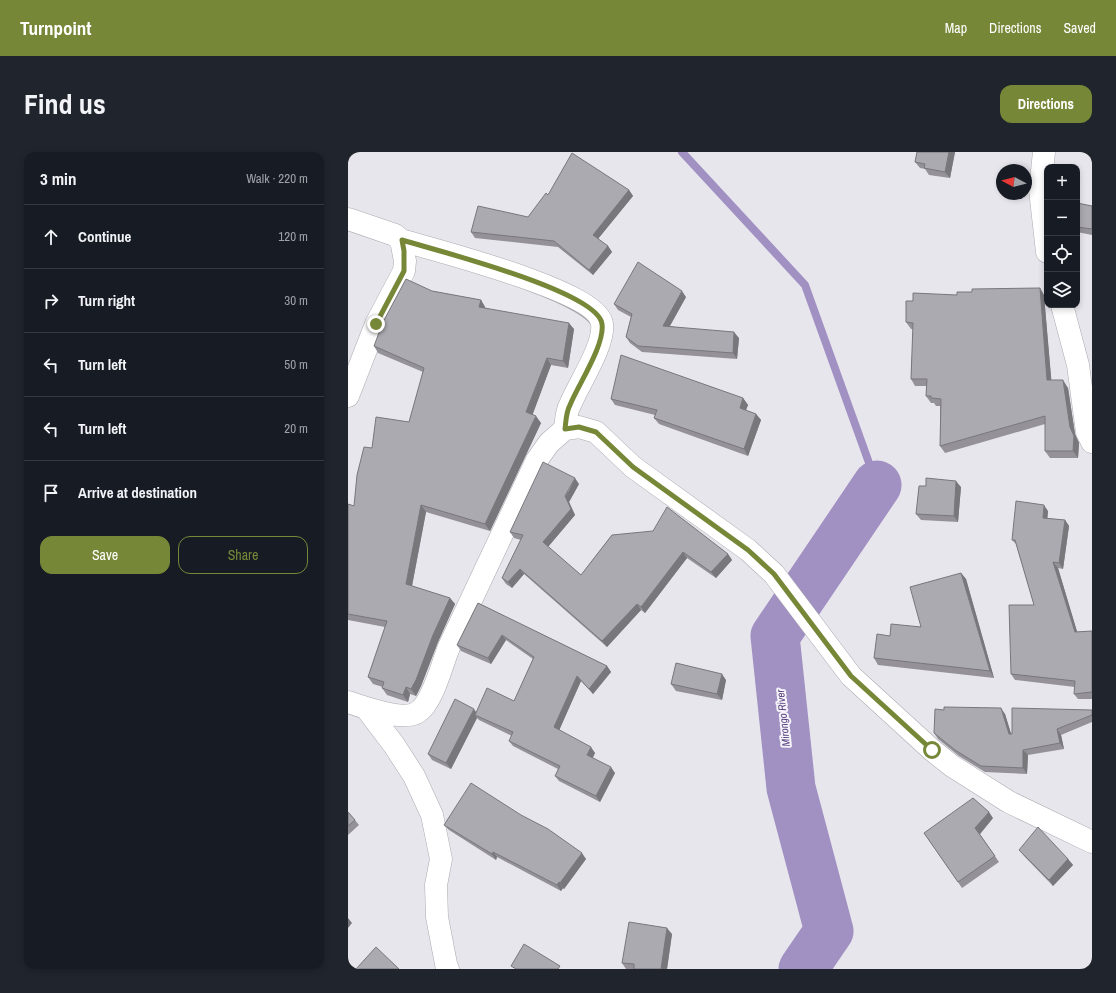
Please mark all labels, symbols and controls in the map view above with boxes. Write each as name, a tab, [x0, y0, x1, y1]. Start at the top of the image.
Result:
text: Turnpoint	[20, 15, 92, 41]
text: Map	[945, 19, 967, 37]
text: Directions	[989, 19, 1041, 37]
text: Saved	[1063, 19, 1096, 37]
text: Find us	[24, 85, 106, 123]
button: Directions	[1000, 85, 1092, 123]
north arrow	[996, 164, 1032, 200]
map controls	[1044, 164, 1080, 308]
button: +	[1044, 164, 1080, 200]
text: 3 min	[40, 167, 76, 190]
text: Walk · 220 m	[246, 170, 308, 187]
button: −	[1044, 200, 1080, 236]
icon: ahead	[40, 226, 62, 248]
text: Continue	[78, 226, 131, 247]
text: 120 m	[278, 228, 308, 245]
button: locate	[1044, 236, 1080, 272]
button: layers	[1044, 272, 1080, 308]
icon: right	[40, 290, 62, 312]
text: Turn right	[78, 290, 135, 311]
text: 30 m	[284, 292, 308, 309]
route end	[367, 315, 385, 333]
icon: left	[40, 354, 62, 376]
text: Turn left	[78, 354, 126, 375]
text: 50 m	[284, 356, 308, 373]
icon: left	[40, 418, 62, 440]
text: Turn left	[78, 418, 126, 439]
text: 20 m	[284, 420, 308, 437]
icon: arrive	[40, 482, 62, 504]
text: Arrive at destination	[78, 482, 197, 503]
button: Save	[40, 536, 170, 574]
button: Share	[178, 536, 308, 574]
water label: Mirongo River	[773, 688, 793, 747]
route start	[923, 741, 941, 759]

